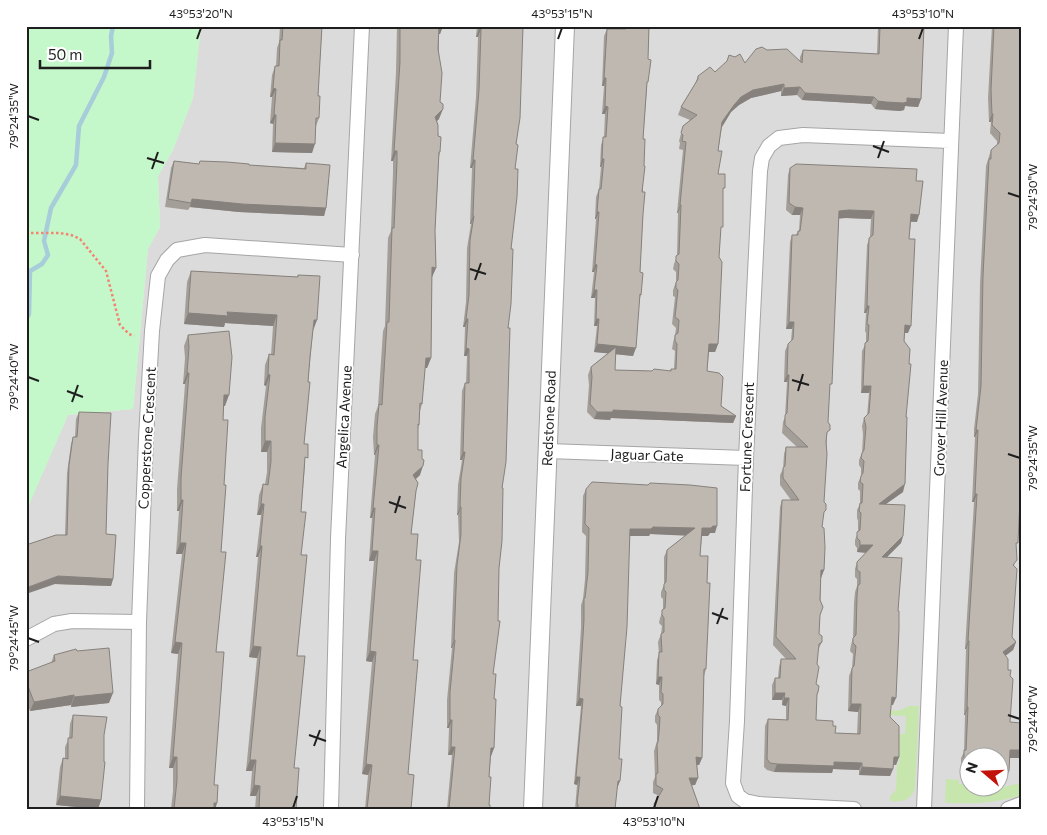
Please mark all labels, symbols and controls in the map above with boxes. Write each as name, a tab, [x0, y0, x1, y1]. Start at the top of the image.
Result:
text: 43°53'20"N	[169, 6, 233, 20]
text: 43°53'15"N	[531, 6, 593, 20]
text: 43°53'10"N	[892, 6, 954, 20]
scale bar	[40, 38, 150, 70]
text: 50 m	[48, 45, 82, 63]
text: 79°24'35"W	[6, 83, 20, 149]
text: 79°24'30"W	[1025, 164, 1039, 230]
text: 79°24'40"W	[6, 343, 20, 411]
street label: Grover Hill Avenue	[930, 359, 951, 477]
street label: Angelica Avenue	[332, 365, 355, 469]
street label: Copperstone Crescent	[134, 366, 159, 510]
street label: Redstone Road	[538, 370, 559, 466]
street label: Fortune Crescent	[736, 381, 757, 492]
text: 79°24'35"W	[1025, 425, 1039, 491]
street label: Jaguar Gate	[610, 445, 684, 464]
text: 79°24'45"W	[6, 605, 20, 671]
text: 79°24'40"W	[1025, 685, 1039, 753]
north arrow	[960, 748, 1010, 798]
text: N	[961, 760, 981, 775]
text: 43°53'15"N	[262, 814, 324, 828]
text: 43°53'10"N	[623, 814, 685, 828]

